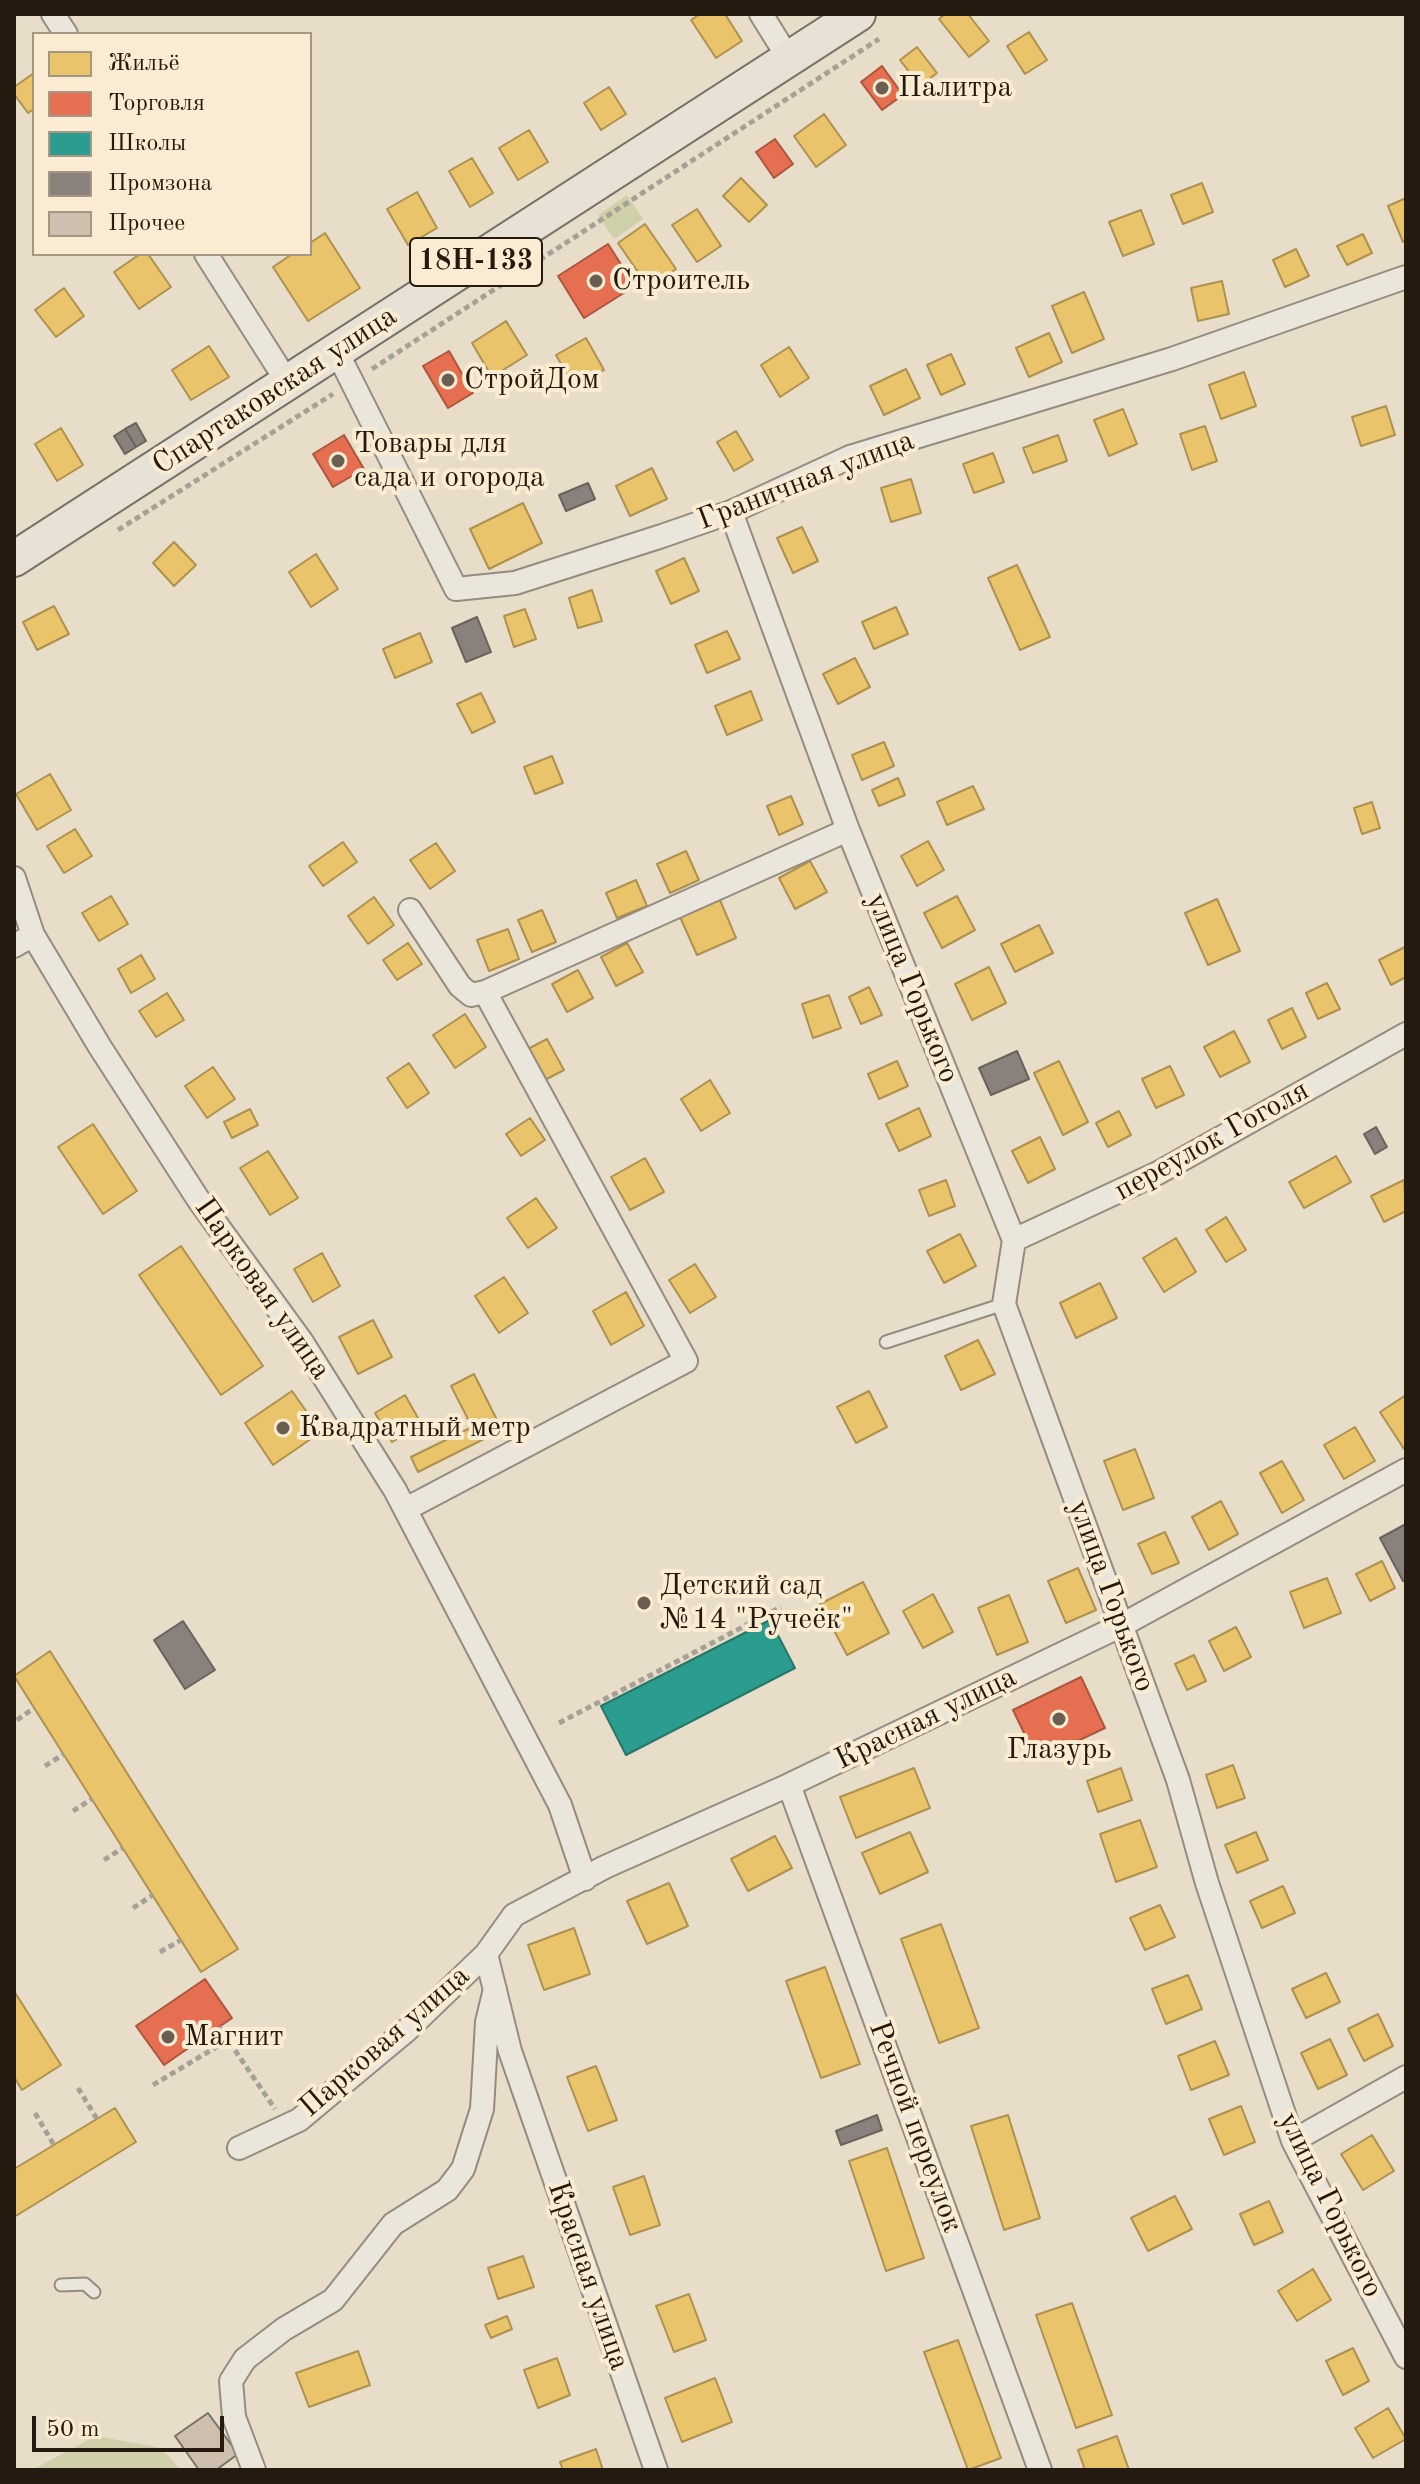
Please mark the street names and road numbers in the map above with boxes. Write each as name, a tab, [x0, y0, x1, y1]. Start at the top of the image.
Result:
road number: 18Н-133	[410, 238, 542, 286]
street label: Спартаковская улица	[146, 299, 404, 483]
street label: Граничная улица	[692, 423, 920, 539]
street label: улица Горького	[858, 888, 966, 1088]
street label: переулок Гоголя	[1109, 1073, 1315, 1209]
street label: Парковая улица	[186, 1191, 338, 1387]
street label: улица Горького	[1060, 1495, 1162, 1697]
street label: Красная улица	[829, 1660, 1023, 1778]
street label: Парковая улица	[292, 1958, 478, 2126]
street label: Речной переулок	[860, 2016, 970, 2238]
street label: улица Горького	[1270, 2106, 1390, 2304]
street label: Красная улица	[539, 2177, 637, 2375]

